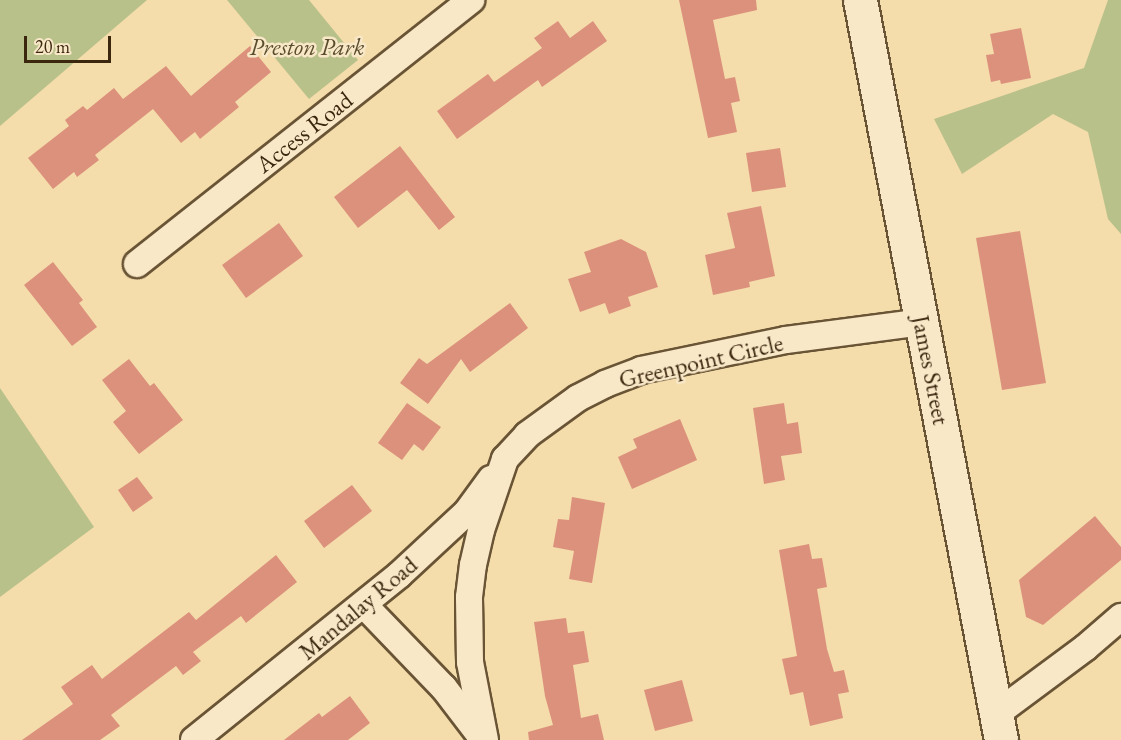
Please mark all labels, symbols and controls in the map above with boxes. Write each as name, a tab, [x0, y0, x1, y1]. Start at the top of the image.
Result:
scale bar	[27, 24, 114, 62]
park label: Preston Park	[250, 33, 364, 61]
text: 20 m	[35, 35, 70, 58]
street label: Access Road	[250, 85, 358, 179]
street label: James Street	[906, 313, 956, 427]
street label: Greenpoint Circle	[616, 328, 786, 394]
street label: Mandalay Road	[293, 550, 423, 666]

